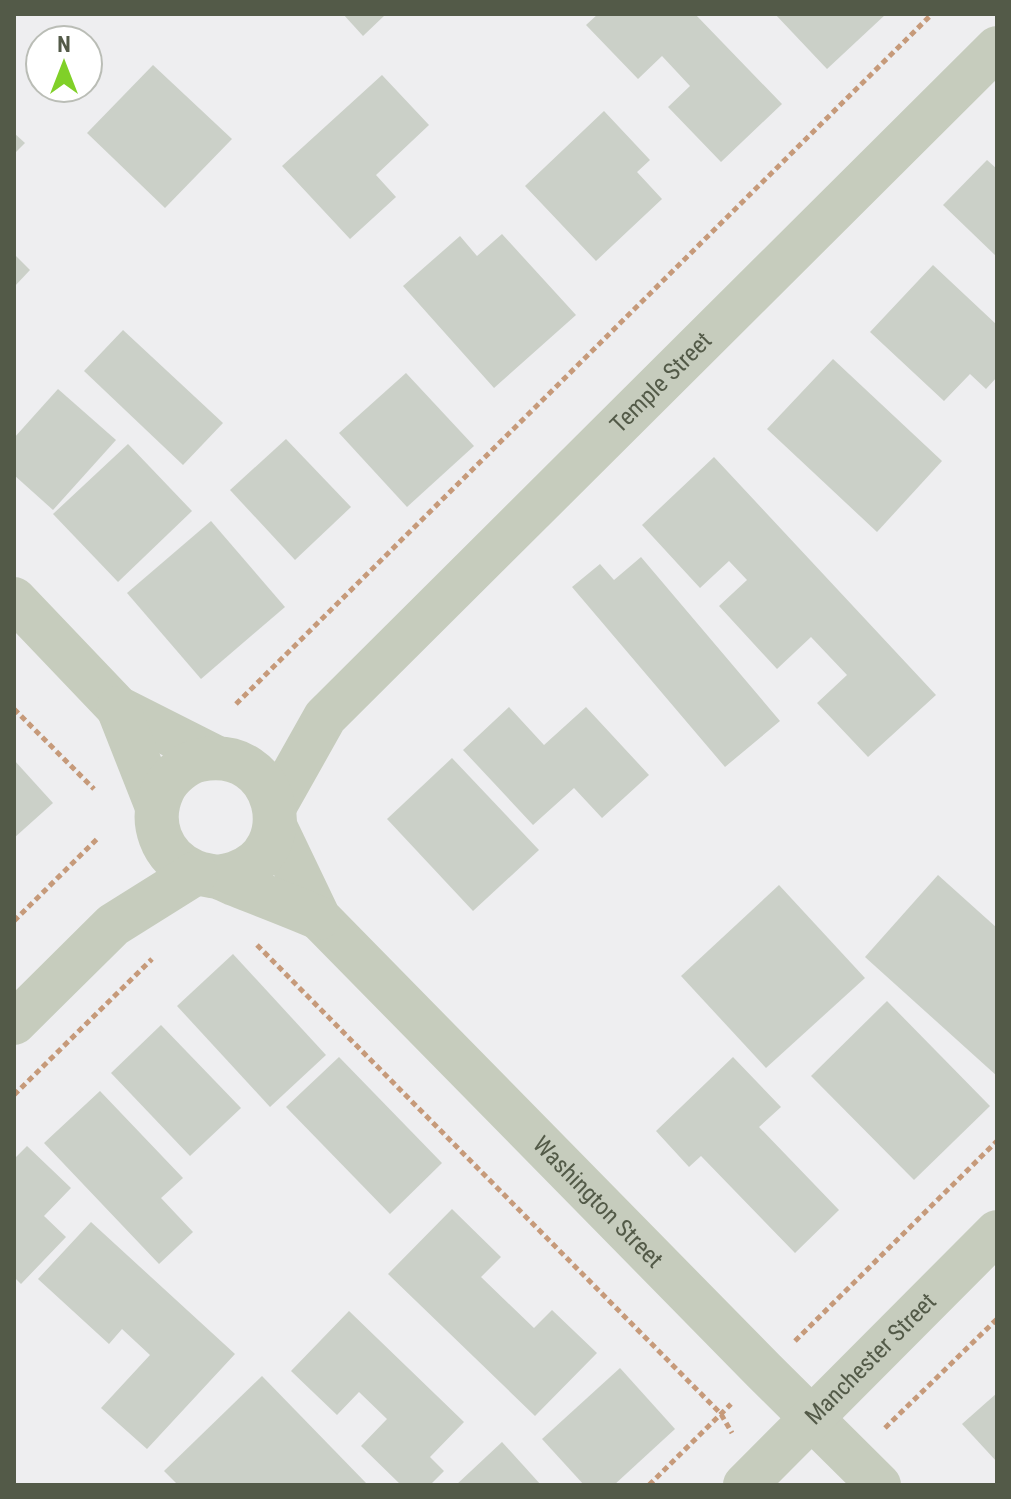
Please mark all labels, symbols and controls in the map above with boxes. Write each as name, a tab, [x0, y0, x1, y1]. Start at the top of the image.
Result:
north arrow	[24, 24, 104, 104]
text: N	[57, 32, 71, 57]
street label: Temple Street	[605, 326, 717, 439]
street label: Washington Street	[527, 1130, 669, 1274]
street label: Manchester Street	[799, 1288, 942, 1430]

